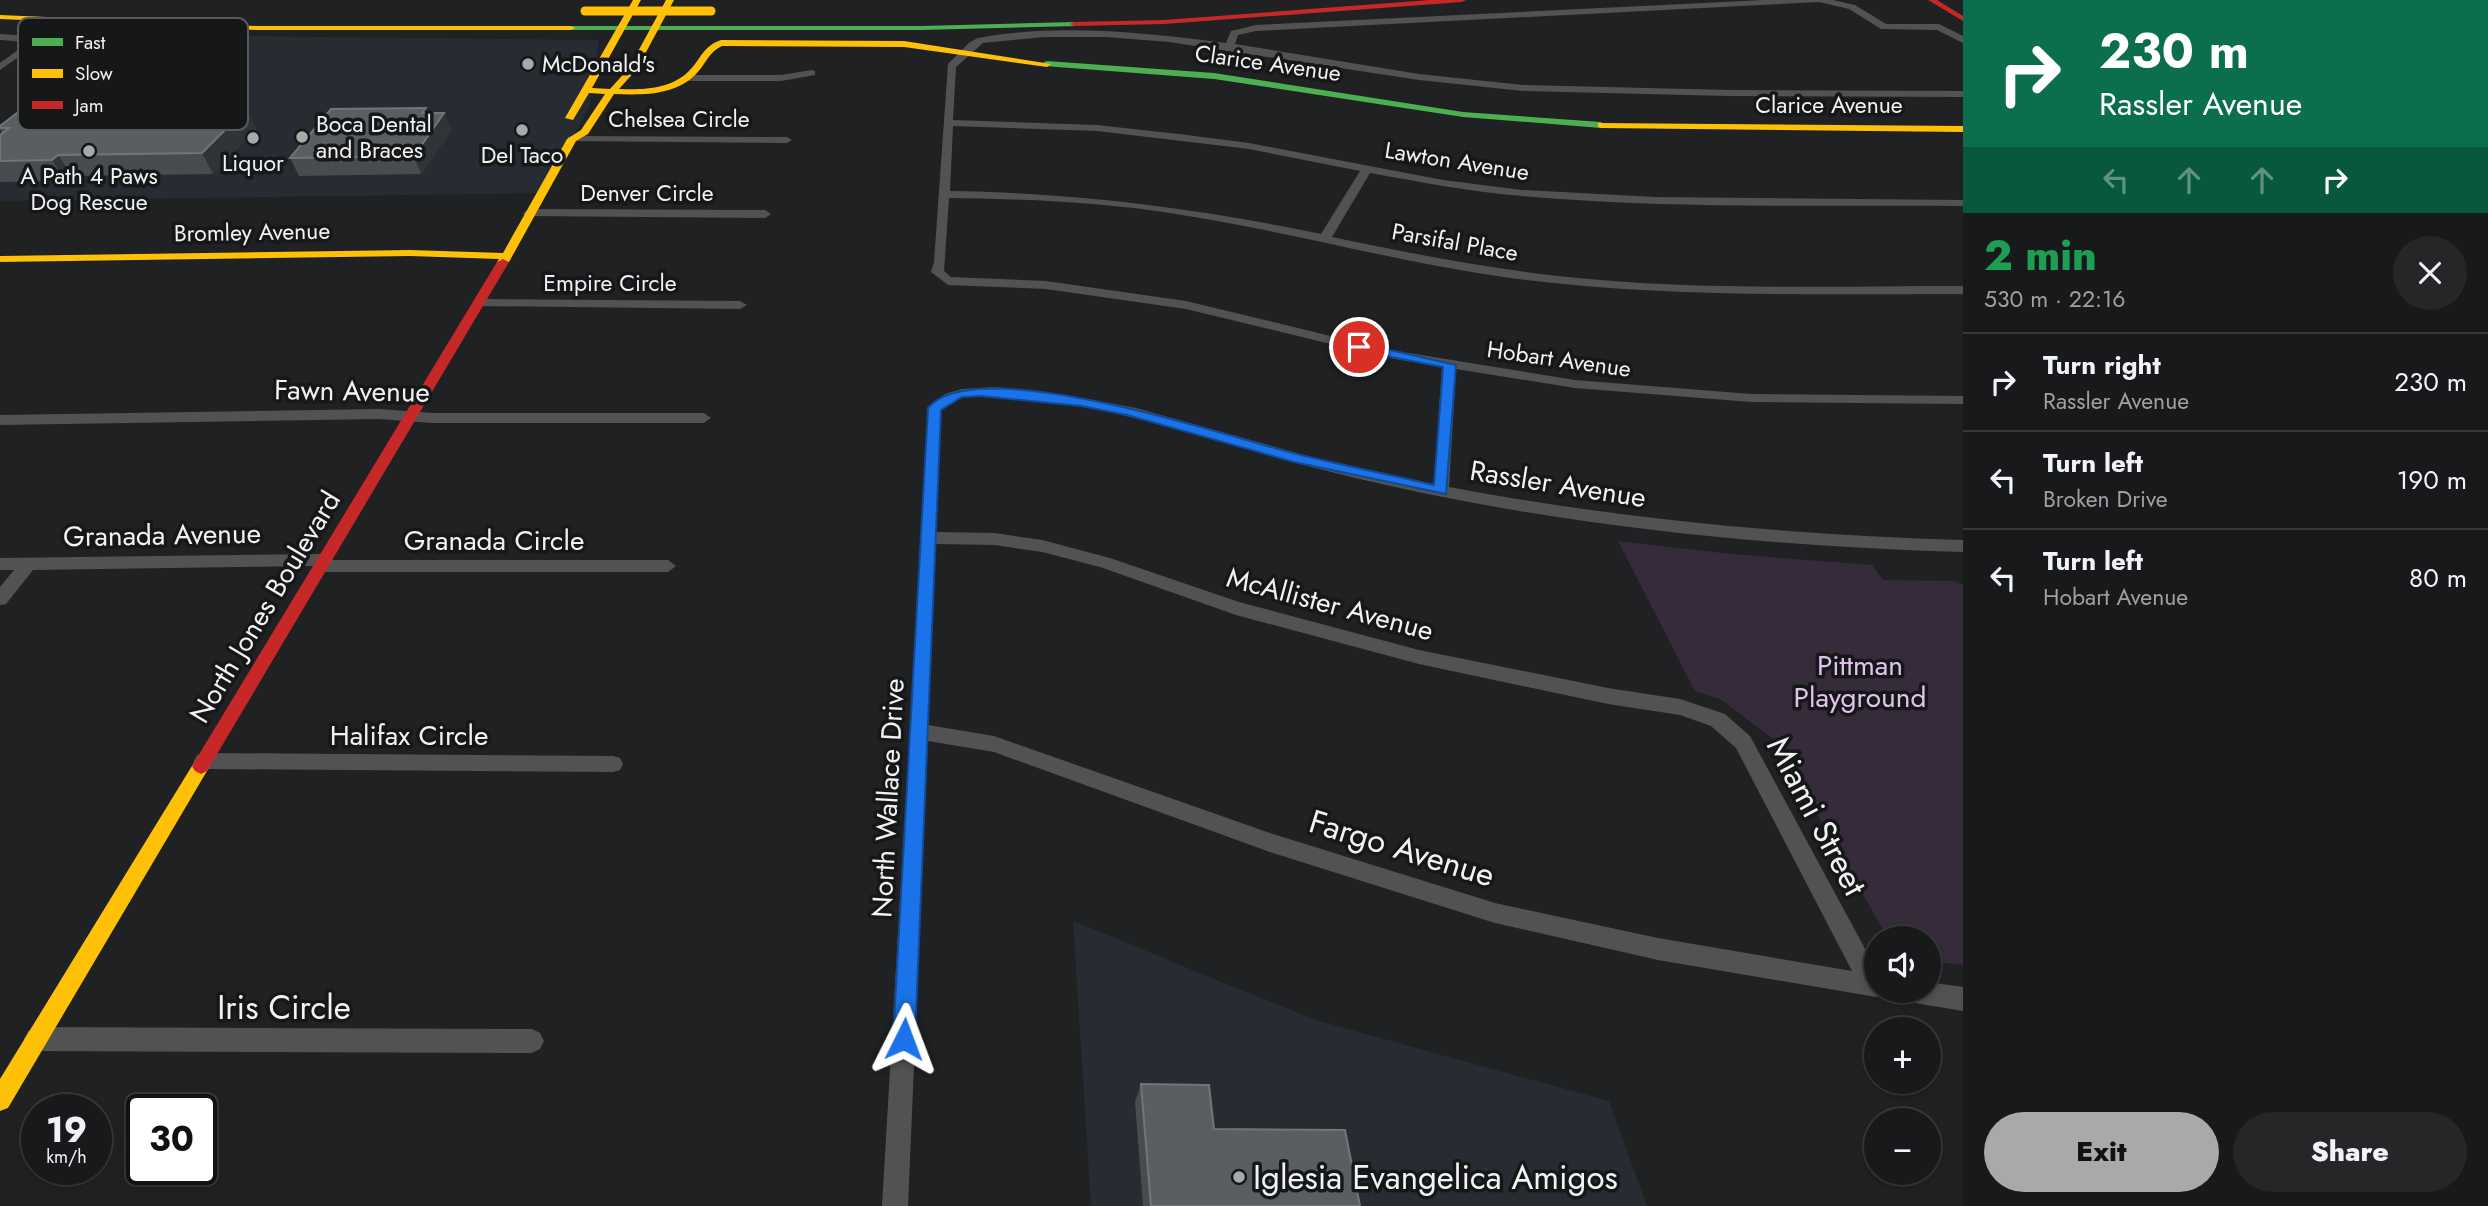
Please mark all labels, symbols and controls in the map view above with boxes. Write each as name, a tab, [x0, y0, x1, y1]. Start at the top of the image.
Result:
text: 230 m	[2099, 16, 2249, 86]
legend	[18, 18, 248, 130]
icon: right	[1984, 28, 2075, 119]
text: Fast	[75, 29, 106, 56]
street label: Clarice Avenue	[1193, 36, 1343, 90]
place label: McDonald's	[542, 47, 655, 81]
marker: McDonald's	[520, 56, 536, 72]
text: Slow	[75, 60, 113, 87]
text: Rassler Avenue	[2099, 81, 2302, 127]
street label: Clarice Avenue	[1755, 88, 1903, 122]
text: Jam	[72, 92, 104, 119]
street label: Chelsea Circle	[608, 102, 750, 136]
place label: Boca Dental and Braces	[316, 107, 432, 167]
marker: Del Taco	[514, 122, 530, 138]
marker: Boca Dental and Braces	[294, 129, 310, 145]
marker: Liquor	[245, 130, 261, 146]
street label: Lawton Avenue	[1382, 133, 1532, 189]
place label: Del Taco	[481, 138, 563, 172]
marker: A Path 4 Paws Dog Rescue	[81, 143, 97, 159]
place label: Liquor	[222, 146, 284, 180]
place label: A Path 4 Paws Dog Rescue	[20, 159, 158, 219]
icon: left	[2097, 161, 2135, 199]
icon: ahead	[2170, 161, 2208, 199]
icon: ahead	[2243, 161, 2281, 199]
icon: right	[2316, 161, 2354, 199]
street label: Denver Circle	[580, 176, 714, 210]
street label: Bromley Avenue	[174, 214, 331, 250]
street label: Parsifal Place	[1389, 214, 1521, 270]
text: 2 min	[1984, 225, 2097, 286]
button: close	[2393, 236, 2467, 310]
street label: Empire Circle	[543, 266, 677, 300]
text: 530 m · 22:16	[1984, 282, 2126, 316]
pin	[1329, 317, 1389, 377]
icon: arrive	[1340, 328, 1378, 366]
street label: Hobart Avenue	[1485, 332, 1633, 386]
text: Turn right	[2043, 346, 2161, 384]
icon: right	[1984, 363, 2022, 401]
text: 230 m	[2394, 363, 2467, 401]
street label: Fawn Avenue	[274, 369, 430, 413]
text: Rassler Avenue	[2043, 384, 2189, 418]
text: Turn left	[2043, 444, 2143, 482]
street label: Rassler Avenue	[1467, 450, 1649, 518]
icon: left	[1984, 461, 2022, 499]
text: 190 m	[2397, 461, 2467, 499]
text: Broken Drive	[2043, 482, 2168, 516]
street label: North Jones Boulevard	[179, 483, 351, 731]
street label: Granada Avenue	[63, 513, 261, 557]
street label: Granada Circle	[404, 520, 584, 561]
text: Turn left	[2043, 542, 2143, 580]
street label: McAllister Avenue	[1222, 557, 1438, 651]
icon: left	[1984, 559, 2022, 597]
text: 80 m	[2409, 559, 2467, 597]
text: Hobart Avenue	[2043, 580, 2188, 614]
park label: Pittman Playground	[1794, 645, 1926, 718]
street label: North Wallace Drive	[861, 677, 915, 919]
street label: Halifax Circle	[330, 715, 488, 756]
street label: Miami Street	[1755, 728, 1879, 904]
street label: Fargo Avenue	[1303, 797, 1501, 899]
map controls	[1864, 926, 1941, 1185]
button: sound	[1864, 926, 1941, 1003]
street label: Iris Circle	[217, 984, 351, 1031]
position arrow	[867, 1002, 941, 1076]
button: +	[1864, 1017, 1941, 1094]
speed limit sign: 30	[126, 1094, 217, 1185]
text: 19	[46, 1105, 87, 1155]
button: −	[1864, 1108, 1941, 1185]
button: Exit	[1984, 1112, 2219, 1192]
button: Share	[2233, 1112, 2467, 1192]
text: km/h	[46, 1144, 87, 1170]
place label: Iglesia Evangelica Amigos	[1253, 1154, 1618, 1201]
marker: Iglesia Evangelica Amigos	[1231, 1169, 1247, 1185]

